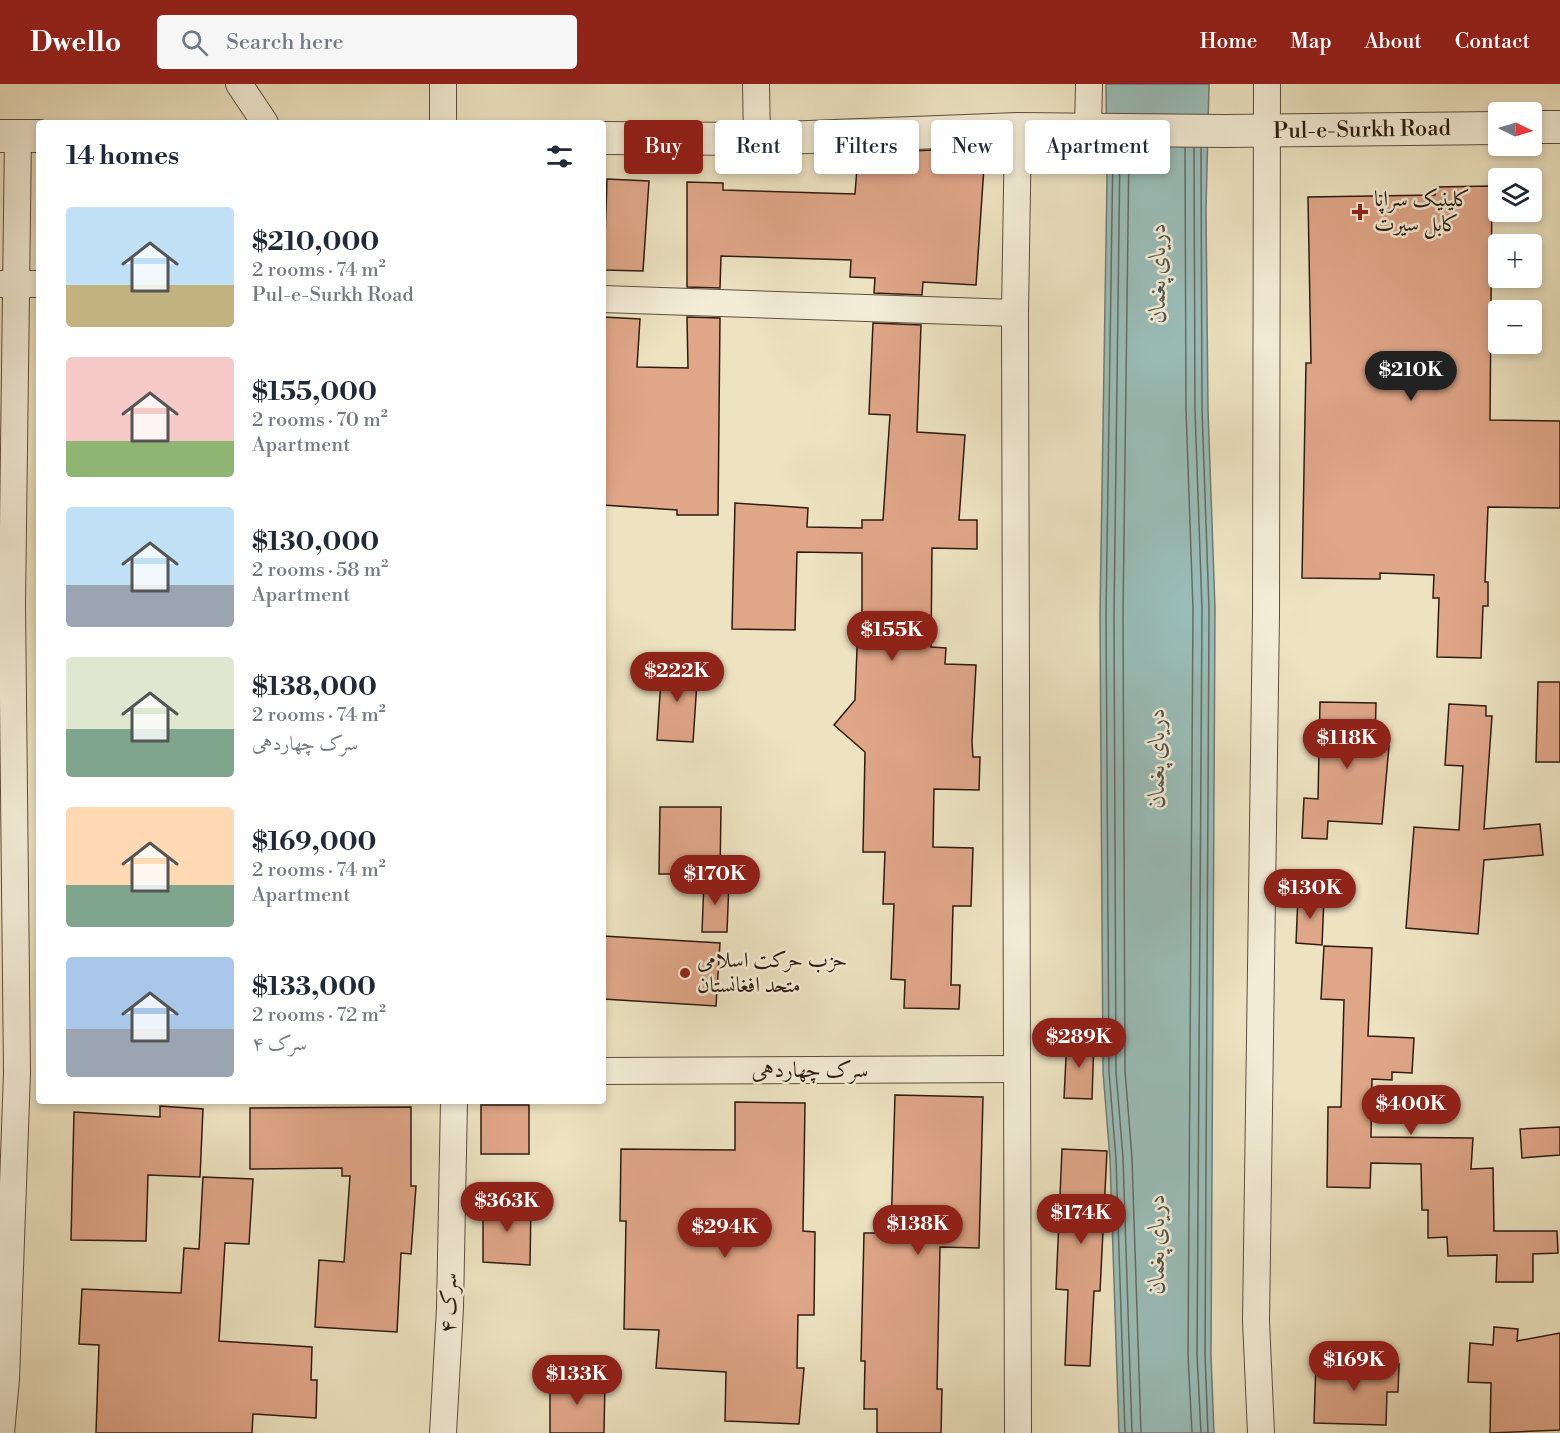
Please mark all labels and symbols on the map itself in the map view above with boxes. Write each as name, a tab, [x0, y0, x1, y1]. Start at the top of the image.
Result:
north arrow	[1488, 102, 1542, 156]
street label: Pul-e-Surkh Road	[1273, 115, 1452, 145]
place label: کلینیک سراپا کابل سیرت	[1374, 186, 1470, 239]
marker: کلینیک سراپا کابل سیرت	[1351, 203, 1369, 221]
water label: دریای پغمان	[1143, 223, 1174, 323]
pin: $210K	[1369, 351, 1453, 402]
pin: $155K	[850, 611, 934, 662]
pin: $222K	[635, 652, 719, 703]
water label: دریای پغمان	[1142, 708, 1173, 808]
pin: $118K	[1305, 719, 1389, 770]
pin: $170K	[673, 855, 757, 906]
pin: $130K	[1268, 869, 1352, 920]
place label: حزب حرکت اسلامی متحد افغانستان	[697, 947, 847, 999]
marker: حزب حرکت اسلامی متحد افغانستان	[678, 966, 692, 980]
pin: $289K	[1037, 1018, 1121, 1069]
street label: سرک چهاردهی	[752, 1057, 868, 1084]
pin: $400K	[1369, 1085, 1453, 1136]
pin: $363K	[465, 1182, 549, 1233]
pin: $174K	[1039, 1194, 1123, 1245]
water label: دریای پغمان	[1142, 1194, 1173, 1294]
pin: $138K	[876, 1205, 960, 1256]
pin: $294K	[683, 1208, 767, 1259]
street label: سرک ۴	[434, 1272, 464, 1334]
pin: $169K	[1312, 1341, 1396, 1392]
pin: $133K	[535, 1355, 619, 1406]

